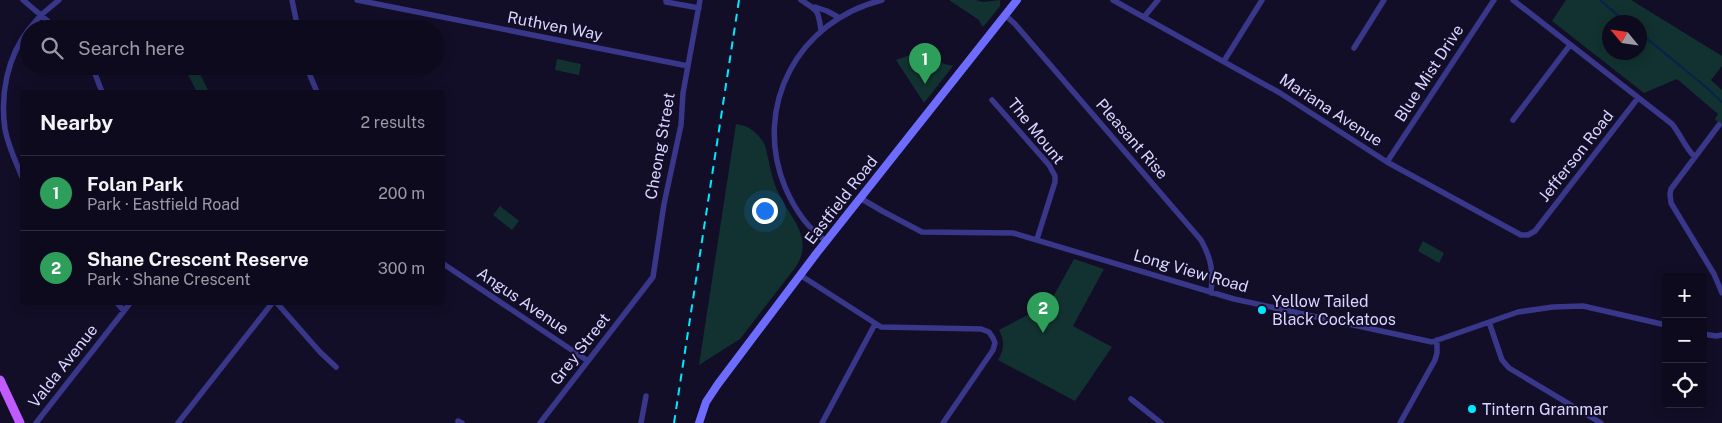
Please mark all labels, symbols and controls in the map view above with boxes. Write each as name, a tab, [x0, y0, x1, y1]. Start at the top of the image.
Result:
street label: Ruthven Way	[506, 7, 605, 45]
north arrow	[1602, 15, 1647, 60]
search box	[20, 20, 445, 75]
street label: Blue Mist Drive	[1391, 21, 1467, 125]
icon: search	[38, 34, 66, 62]
text: Search here	[78, 37, 185, 59]
pin: 1	[909, 43, 941, 84]
street label: Mariana Avenue	[1276, 70, 1386, 150]
street label: Cheong Street	[641, 91, 679, 201]
street label: The Mount	[1004, 94, 1068, 168]
street label: Pleasant Rise	[1092, 95, 1172, 183]
street label: Jefferson Road	[1534, 107, 1618, 205]
text: Nearby	[40, 110, 113, 135]
text: 2 results	[360, 113, 425, 132]
street label: Eastfield Road	[801, 152, 881, 248]
text: Folan Park	[87, 173, 183, 195]
text: 1	[53, 184, 59, 203]
text: 200 m	[378, 184, 425, 203]
text: Park · Eastfield Road	[87, 195, 240, 214]
your location	[752, 198, 778, 224]
street label: Long View Road	[1131, 246, 1251, 296]
text: Shane Crescent Reserve	[87, 248, 309, 270]
text: 2	[51, 259, 61, 278]
text: 300 m	[378, 259, 425, 278]
street label: Angus Avenue	[474, 263, 572, 339]
text: Park · Shane Crescent	[87, 270, 250, 289]
map controls	[1662, 273, 1707, 408]
button: +	[1662, 273, 1707, 318]
pin: 2	[1027, 292, 1059, 333]
place label: Yellow Tailed Black Cockatoos	[1272, 292, 1396, 329]
marker: Yellow Tailed Black Cockatoos	[1256, 304, 1268, 316]
street label: Grey Street	[546, 309, 614, 389]
button: −	[1662, 318, 1707, 363]
street label: Valda Avenue	[25, 321, 101, 411]
button: locate	[1662, 363, 1707, 408]
place label: Tintern Grammar	[1482, 400, 1608, 419]
marker: Tintern Grammar	[1466, 403, 1478, 415]

